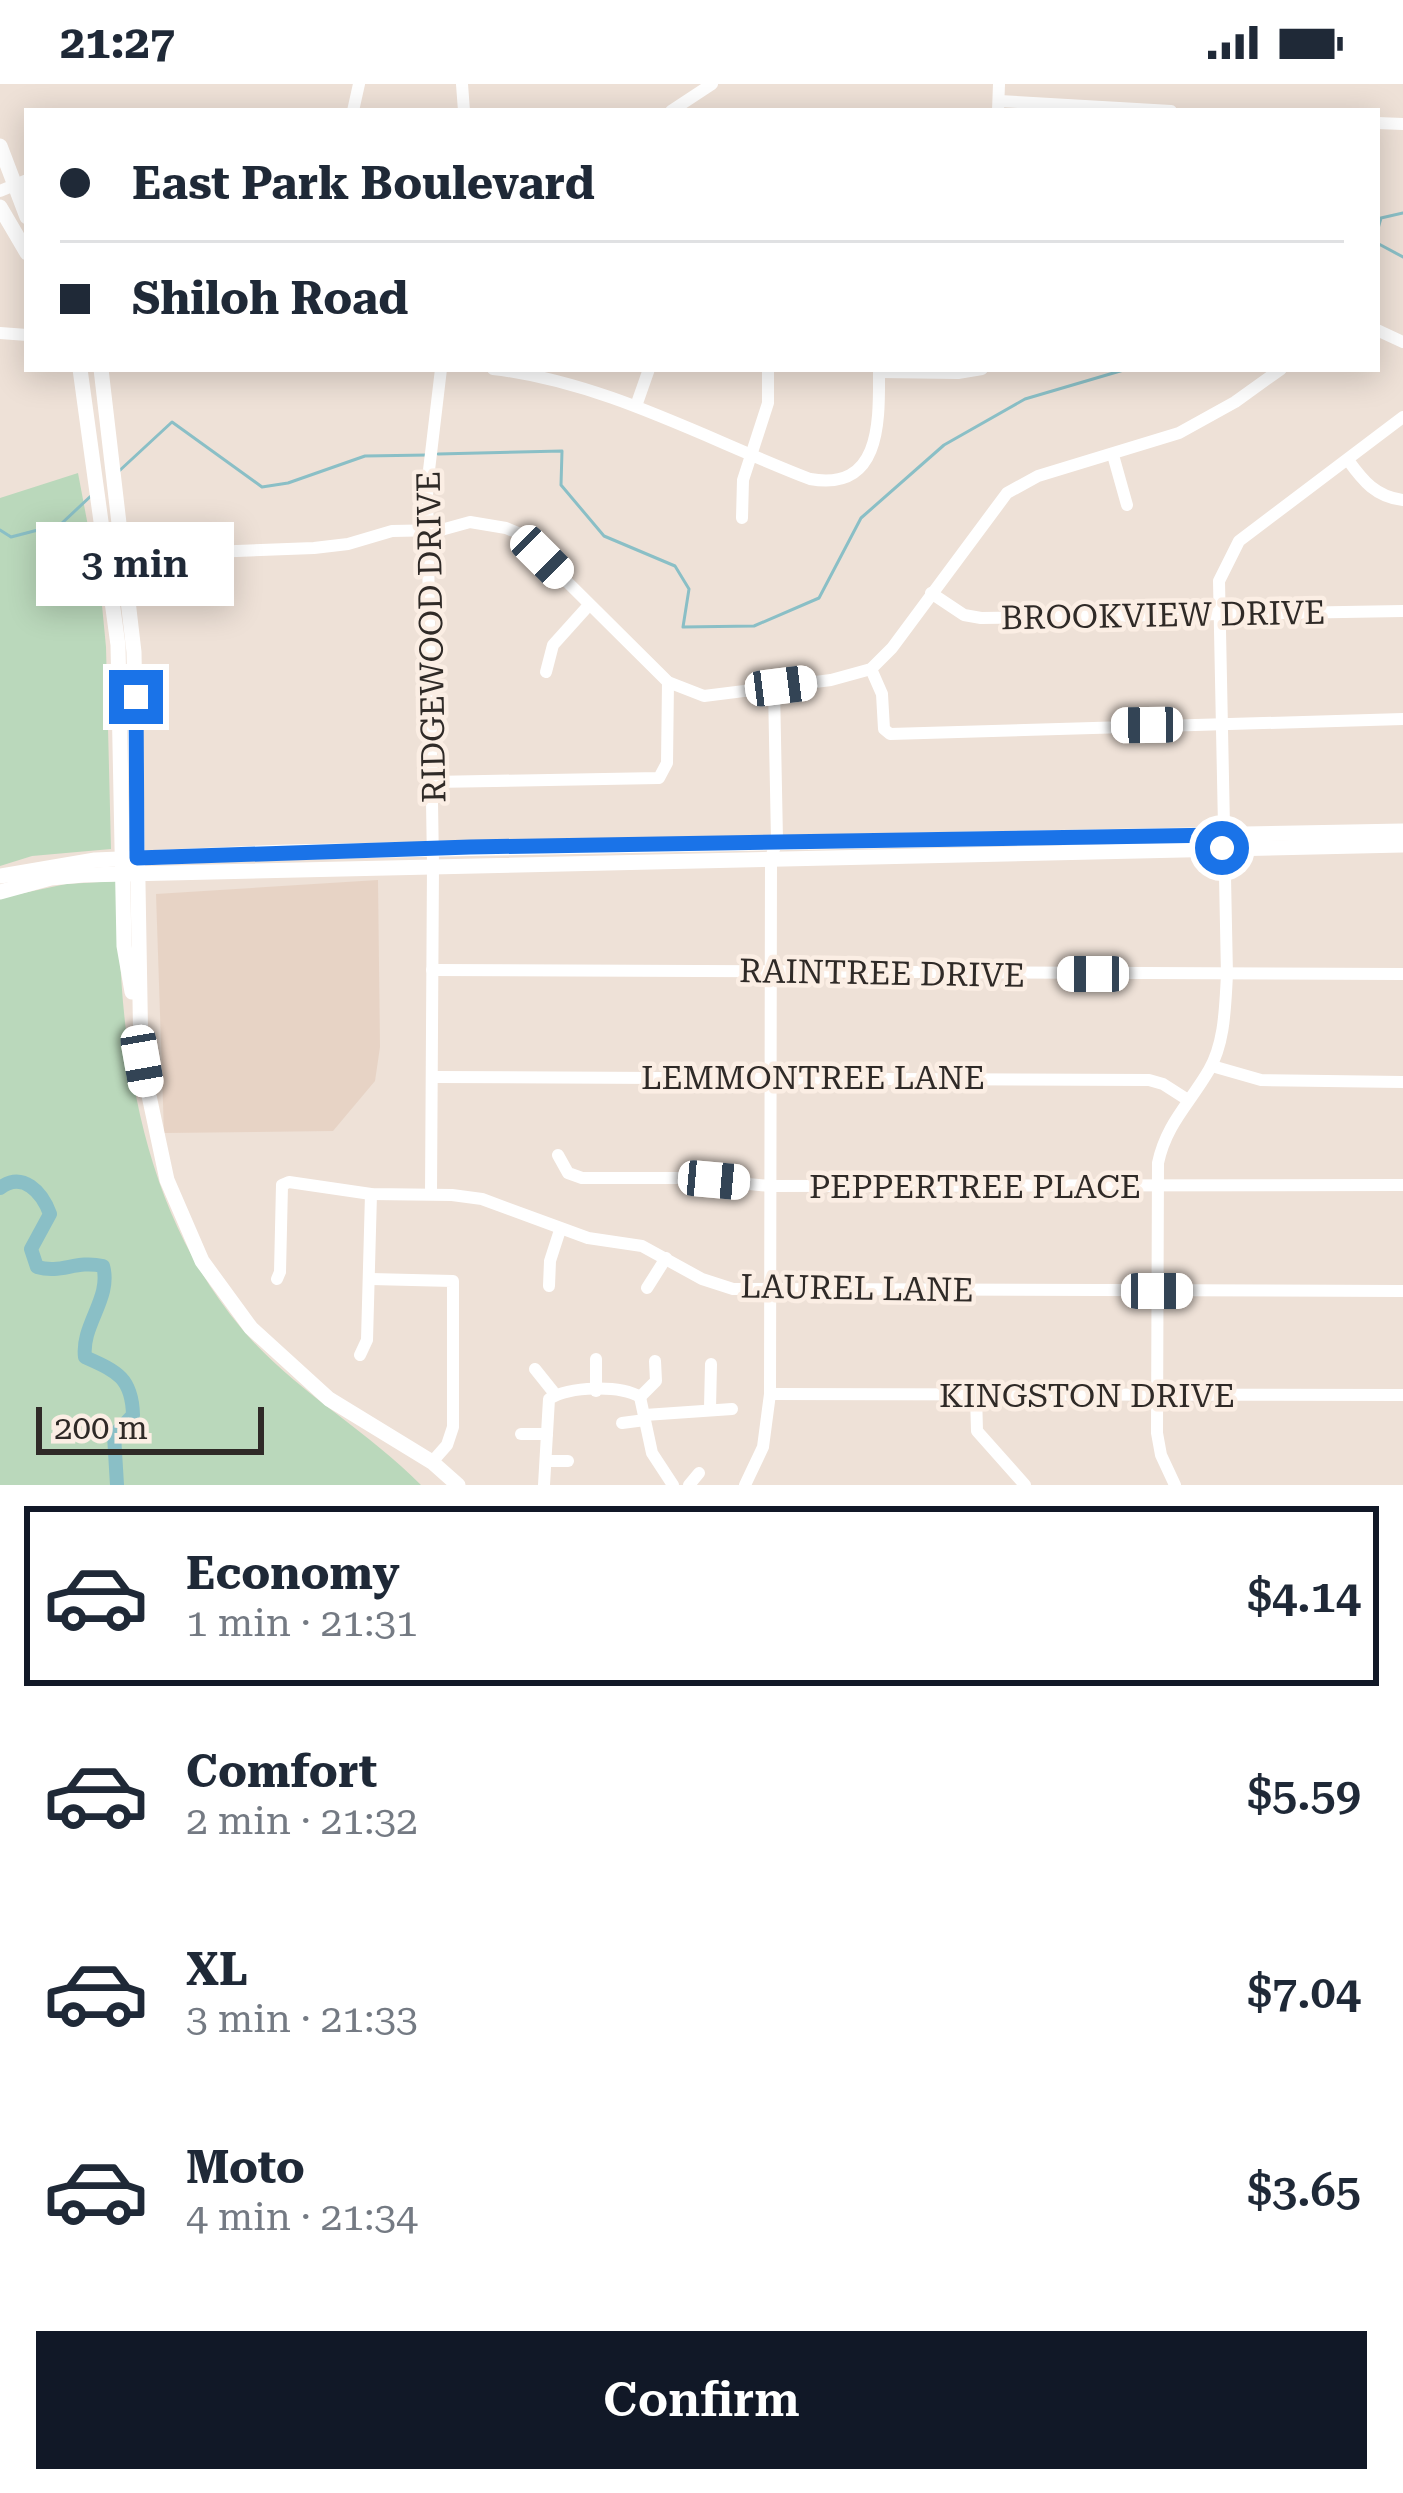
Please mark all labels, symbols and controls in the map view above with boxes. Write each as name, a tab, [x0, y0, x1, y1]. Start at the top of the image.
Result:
text: 21:27	[60, 16, 175, 69]
text: East Park Boulevard	[132, 157, 595, 210]
text: Shiloh Road	[132, 272, 408, 325]
street label: RIDGEWOOD DRIVE	[409, 471, 453, 803]
car	[504, 519, 580, 595]
callout: 3 min	[37, 523, 235, 607]
text: 3 min	[81, 541, 189, 587]
street label: BROOKVIEW DRIVE	[1000, 593, 1326, 637]
car	[743, 664, 819, 708]
route end	[109, 670, 163, 724]
car	[1111, 706, 1183, 744]
route start	[1195, 821, 1249, 875]
street label: RAINTREE DRIVE	[739, 951, 1025, 995]
car	[1057, 956, 1129, 992]
car	[118, 1022, 166, 1100]
street label: LEMMONTREE LANE	[641, 1058, 985, 1097]
car	[677, 1159, 751, 1201]
street label: PEPPERTREE PLACE	[809, 1167, 1141, 1206]
street label: LAUREL LANE	[740, 1266, 974, 1310]
car	[1121, 1273, 1193, 1309]
street label: KINGSTON DRIVE	[939, 1376, 1235, 1415]
scale bar	[36, 1401, 264, 1454]
text: 200 m	[54, 1408, 148, 1447]
icon: car	[42, 1542, 150, 1650]
text: Economy	[186, 1547, 400, 1600]
text: $4.14	[1247, 1570, 1361, 1623]
text: 1 min · 21:31	[186, 1600, 418, 1646]
icon: car	[42, 1740, 150, 1848]
text: Comfort	[186, 1745, 377, 1798]
text: $5.59	[1247, 1768, 1361, 1821]
text: 2 min · 21:32	[186, 1798, 418, 1844]
icon: car	[42, 1938, 150, 2046]
text: XL	[186, 1943, 248, 1996]
text: $7.04	[1247, 1966, 1361, 2019]
text: 3 min · 21:33	[186, 1996, 418, 2042]
icon: car	[42, 2136, 150, 2244]
text: Moto	[186, 2141, 305, 2194]
text: $3.65	[1247, 2164, 1361, 2217]
text: 4 min · 21:34	[186, 2194, 418, 2240]
button: Confirm	[36, 2331, 1367, 2469]

